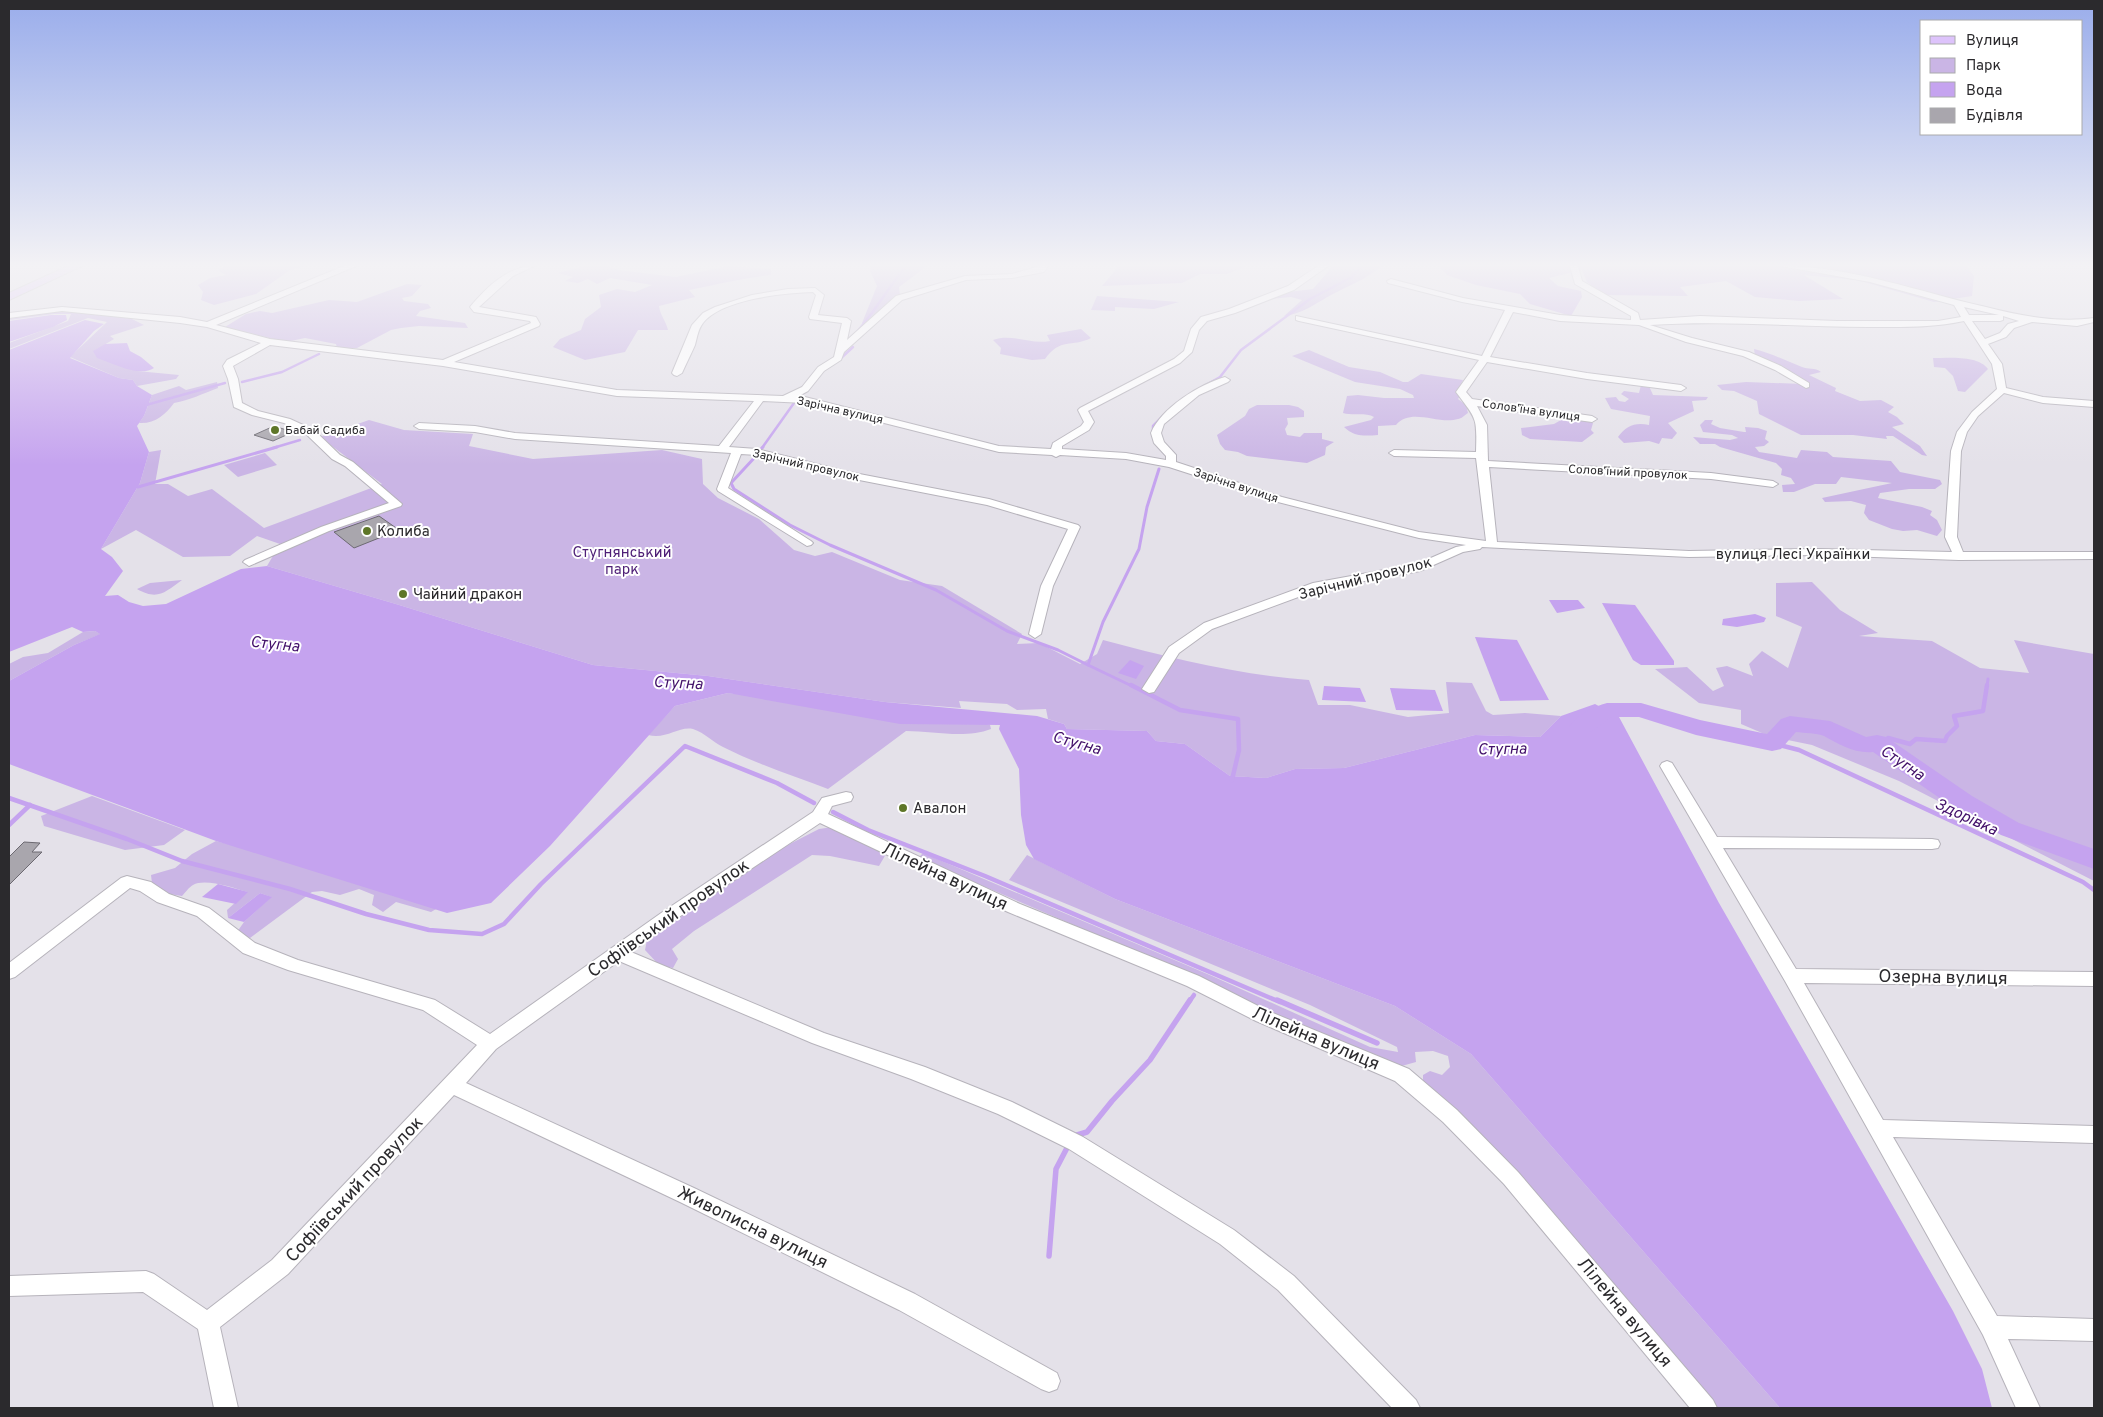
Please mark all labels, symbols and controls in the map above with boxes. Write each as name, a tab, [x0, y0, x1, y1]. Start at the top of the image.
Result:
legend	[1920, 20, 2083, 135]
text: Вулиця	[1966, 32, 2019, 51]
text: Парк	[1966, 57, 2001, 76]
text: Вода	[1966, 82, 2002, 101]
text: Будівля	[1966, 107, 2023, 126]
street label: Зарічна вулиця	[795, 393, 885, 429]
street label: Соловʼїна вулиця	[1481, 396, 1581, 426]
place label: Бабай Садиба	[285, 423, 365, 439]
marker: Бабай Садиба	[269, 424, 281, 436]
street label: Зарічний провулок	[751, 446, 861, 486]
street label: Соловʼїний провулок	[1568, 462, 1688, 484]
street label: Зарічна вулиця	[1191, 465, 1280, 507]
place label: Колиба	[377, 523, 430, 542]
marker: Колиба	[361, 525, 373, 537]
park label: Стугнянський парк	[573, 544, 672, 580]
street label: вулиця Лесі Українки	[1716, 546, 1870, 565]
street label: Зарічний провулок	[1297, 554, 1434, 605]
place label: Чайний дракон	[413, 586, 522, 605]
marker: Чайний дракон	[397, 588, 409, 600]
water label: Стугна	[249, 632, 301, 658]
water label: Стугна	[653, 673, 704, 695]
water label: Стугна	[1050, 727, 1104, 761]
water label: Стугна	[1477, 740, 1528, 760]
water label: Стугна	[1876, 742, 1929, 786]
water label: Здорівка	[1932, 795, 2001, 841]
place label: Авалон	[913, 800, 966, 819]
marker: Авалон	[897, 802, 909, 814]
street label: Лілейна вулиця	[878, 838, 1011, 917]
street label: Софіївський провулок	[584, 855, 754, 984]
street label: Озерна вулиця	[1878, 966, 2008, 991]
street label: Лілейна вулиця	[1248, 1002, 1383, 1077]
street label: Софіївський провулок	[281, 1112, 429, 1268]
street label: Живописна вулиця	[673, 1182, 831, 1275]
street label: Лілейна вулиця	[1571, 1253, 1677, 1373]

